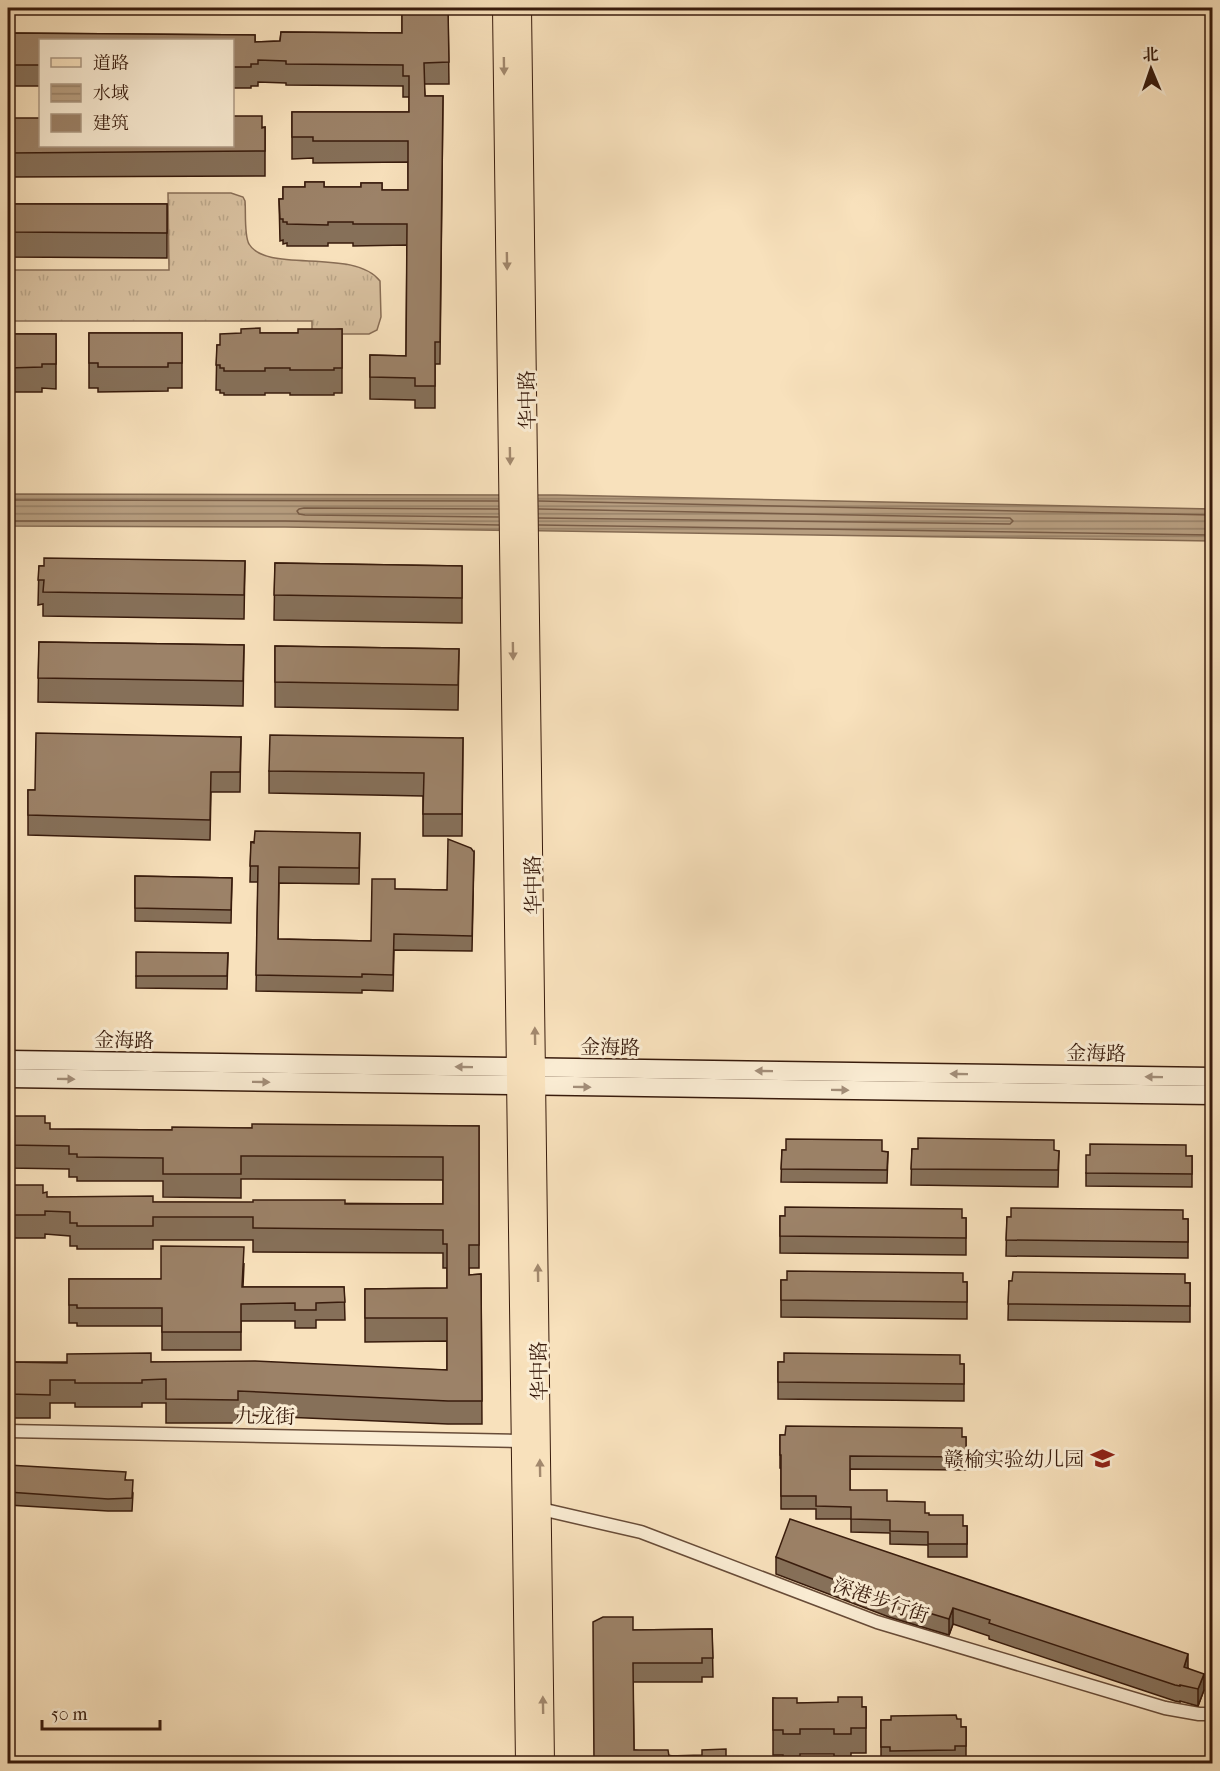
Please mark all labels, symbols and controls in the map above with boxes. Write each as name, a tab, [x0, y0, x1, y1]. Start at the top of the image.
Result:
legend	[39, 39, 234, 147]
north arrow	[1121, 39, 1181, 99]
text: 北	[1142, 45, 1159, 64]
text: 道路	[93, 53, 129, 74]
one-way arrow	[499, 56, 509, 75]
text: 水域	[93, 83, 129, 104]
text: 建筑	[93, 113, 129, 134]
one-way arrow	[502, 251, 512, 270]
street label: 华中路	[515, 370, 540, 430]
one-way arrow	[505, 446, 515, 465]
one-way arrow	[508, 641, 517, 660]
street label: 华中路	[521, 855, 546, 915]
one-way arrow	[530, 1027, 540, 1046]
street label: 金海路	[94, 1028, 154, 1053]
street label: 金海路	[580, 1035, 640, 1060]
street label: 金海路	[1066, 1041, 1126, 1066]
one-way arrow	[455, 1062, 474, 1072]
one-way arrow	[755, 1066, 774, 1076]
one-way arrow	[950, 1069, 969, 1079]
one-way arrow	[1145, 1072, 1164, 1081]
one-way arrow	[56, 1074, 75, 1084]
one-way arrow	[251, 1077, 270, 1087]
one-way arrow	[572, 1082, 591, 1092]
one-way arrow	[830, 1086, 849, 1095]
one-way arrow	[533, 1264, 543, 1283]
street label: 华中路	[527, 1341, 552, 1401]
street label: 九龙街	[235, 1404, 295, 1429]
school or university icon: 赣榆实验幼儿园	[1089, 1446, 1115, 1472]
place label: 赣榆实验幼儿园	[944, 1448, 1084, 1471]
one-way arrow	[535, 1459, 545, 1478]
street label: 深港步行街	[830, 1573, 932, 1628]
scale bar	[42, 1693, 160, 1731]
one-way arrow	[538, 1696, 548, 1715]
text: 50 m	[51, 1704, 88, 1725]

